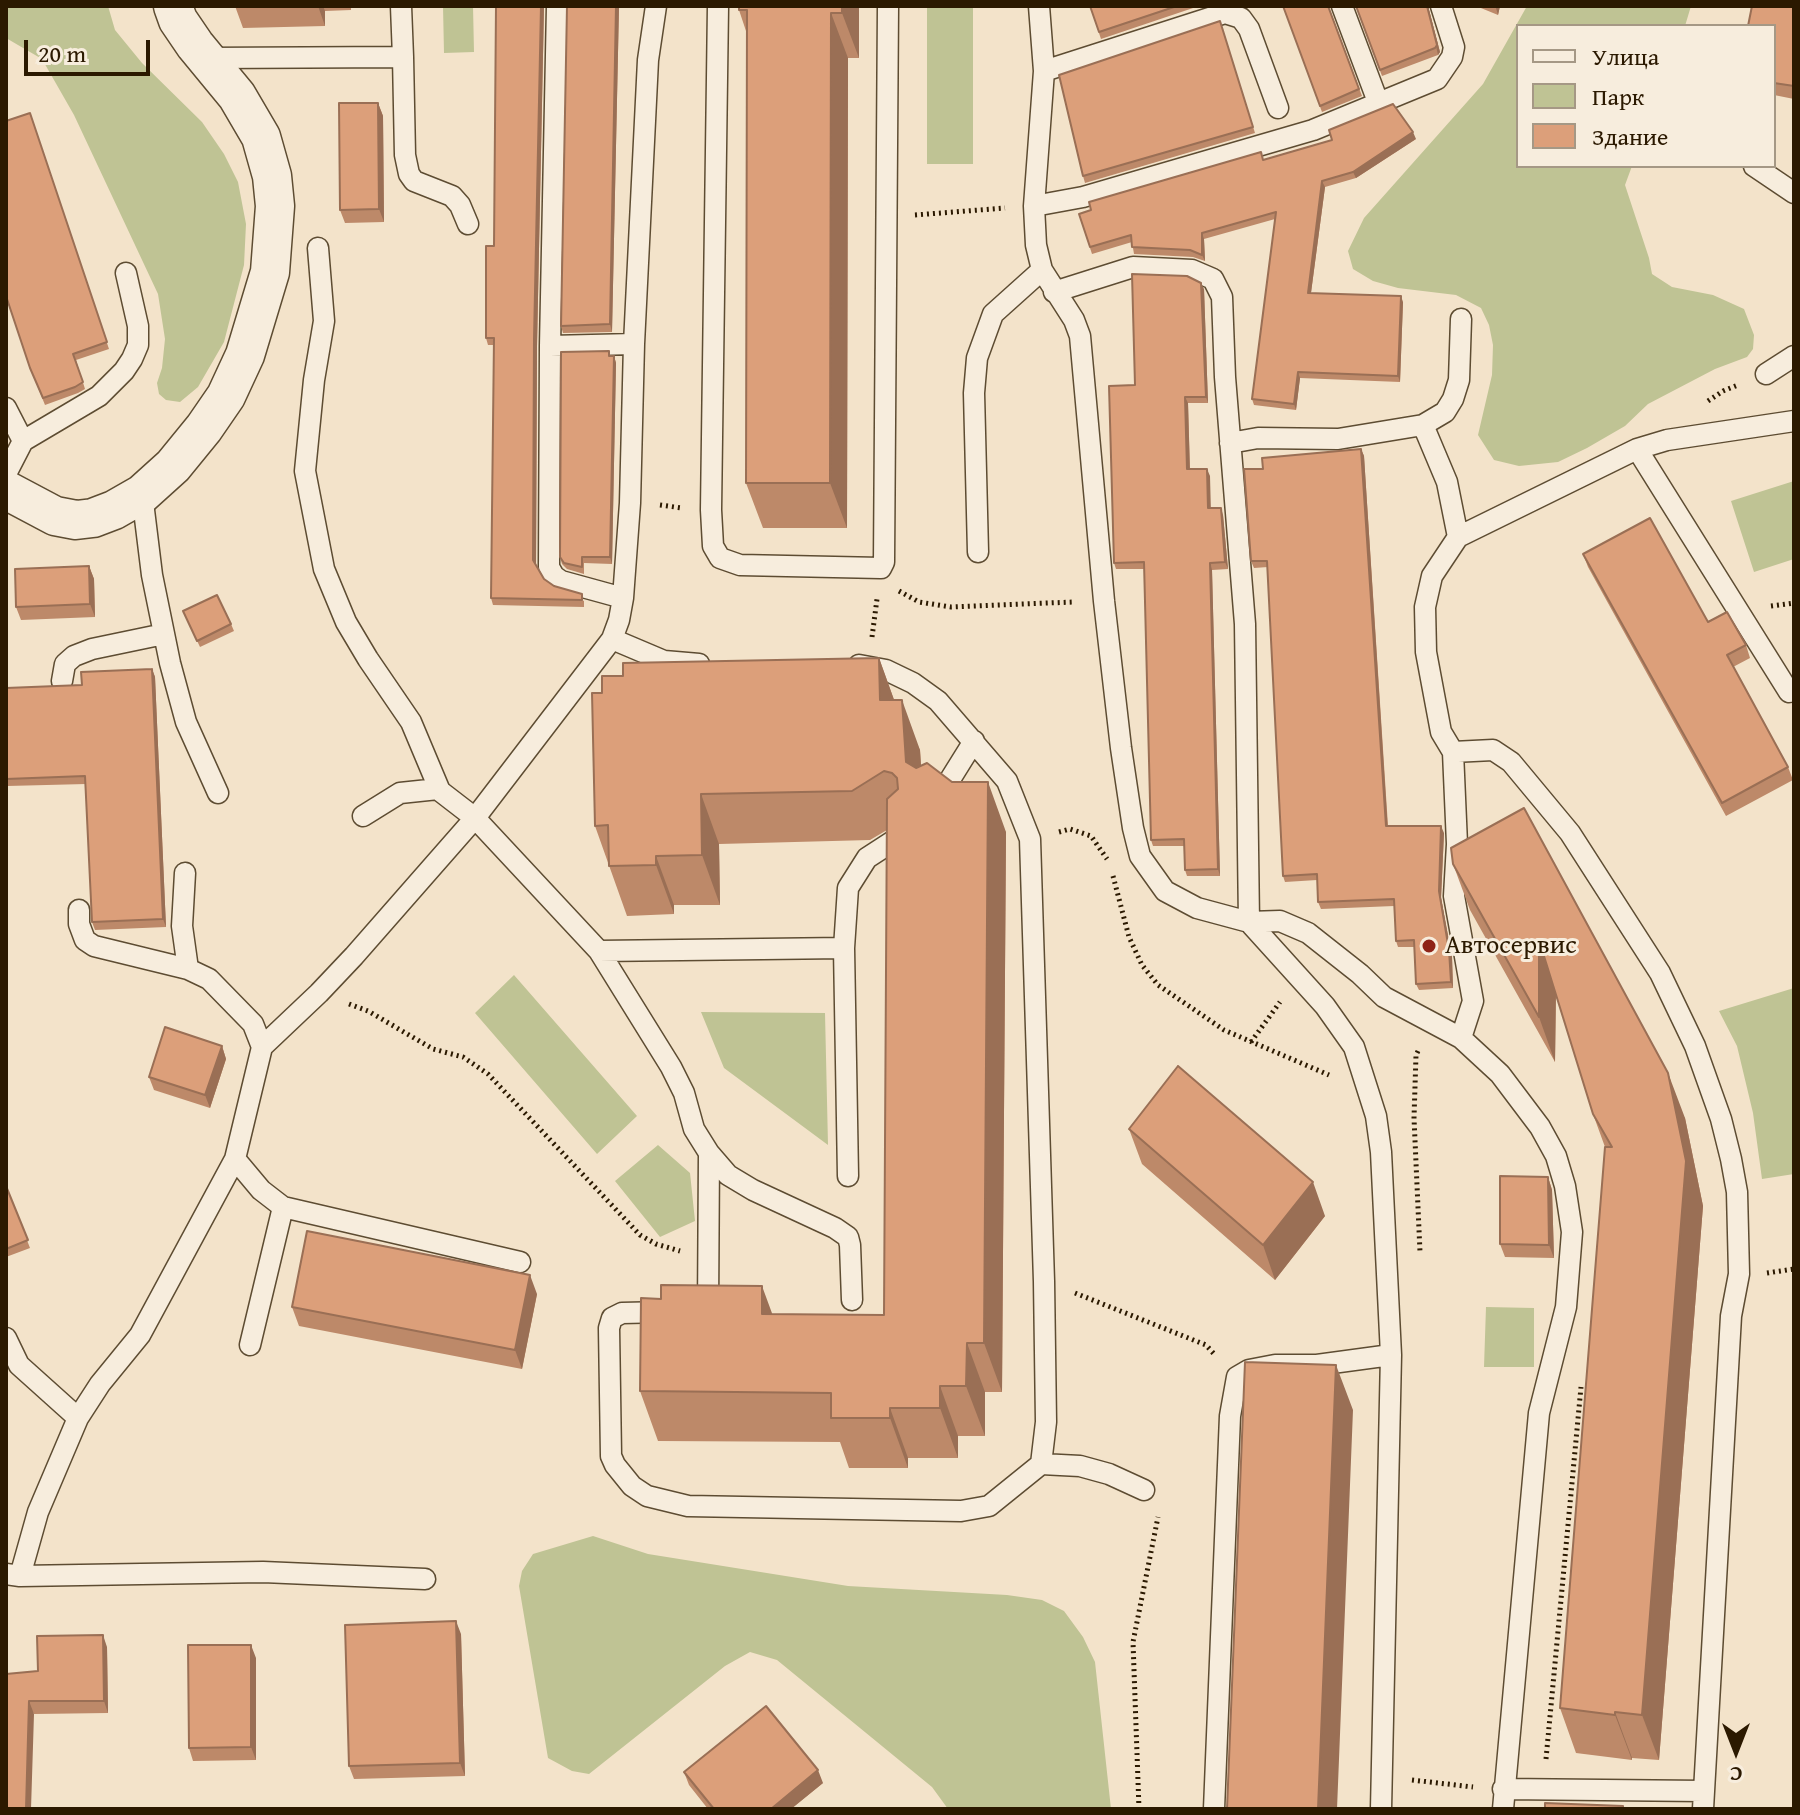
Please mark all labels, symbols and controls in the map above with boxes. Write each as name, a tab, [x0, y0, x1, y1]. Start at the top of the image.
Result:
scale bar	[28, 24, 154, 74]
legend	[1516, 24, 1776, 168]
text: 20 m	[38, 36, 86, 71]
text: Улица	[1592, 39, 1659, 74]
text: Парк	[1592, 79, 1644, 114]
text: Здание	[1592, 119, 1668, 154]
place label: Автосервис	[1445, 930, 1577, 962]
marker: Автосервис	[1420, 937, 1438, 955]
north arrow	[1696, 1711, 1776, 1791]
text: С	[1730, 1759, 1742, 1791]

